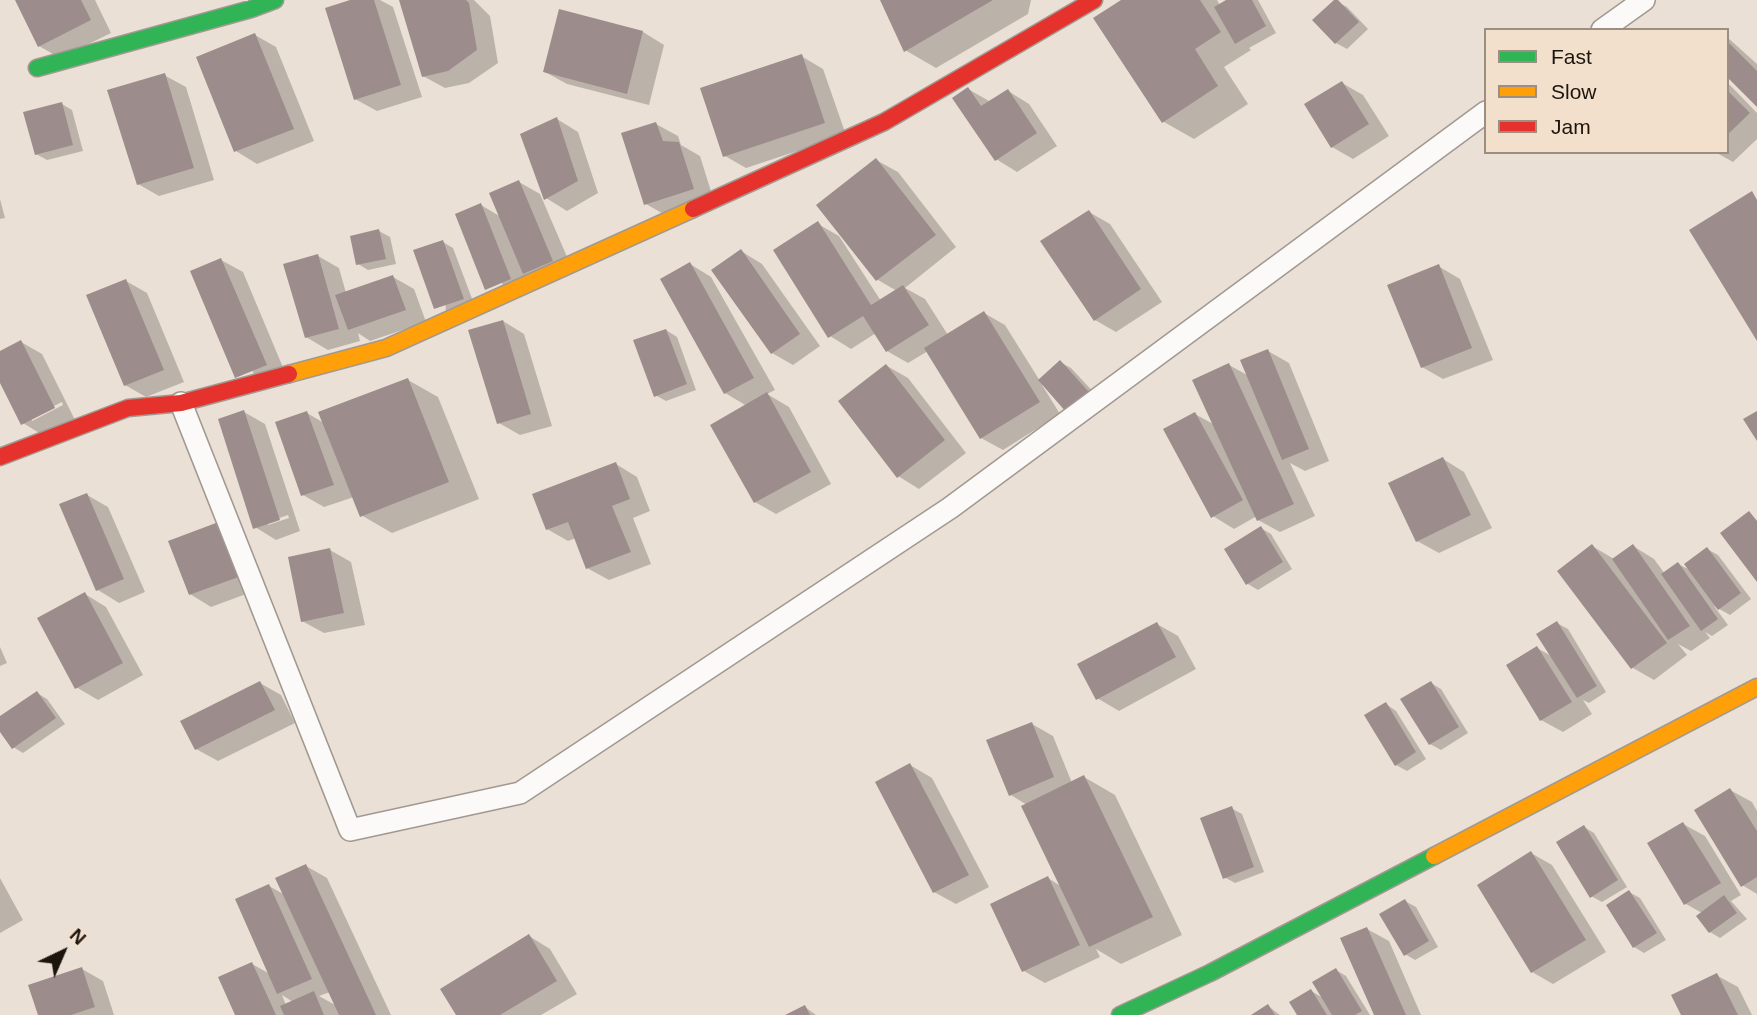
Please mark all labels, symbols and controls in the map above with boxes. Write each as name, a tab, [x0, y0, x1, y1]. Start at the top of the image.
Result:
legend	[1484, 28, 1729, 154]
text: Fast	[1551, 45, 1592, 68]
text: Slow	[1551, 80, 1597, 103]
text: Jam	[1551, 115, 1591, 138]
north arrow	[28, 917, 98, 987]
text: N	[66, 924, 90, 949]

